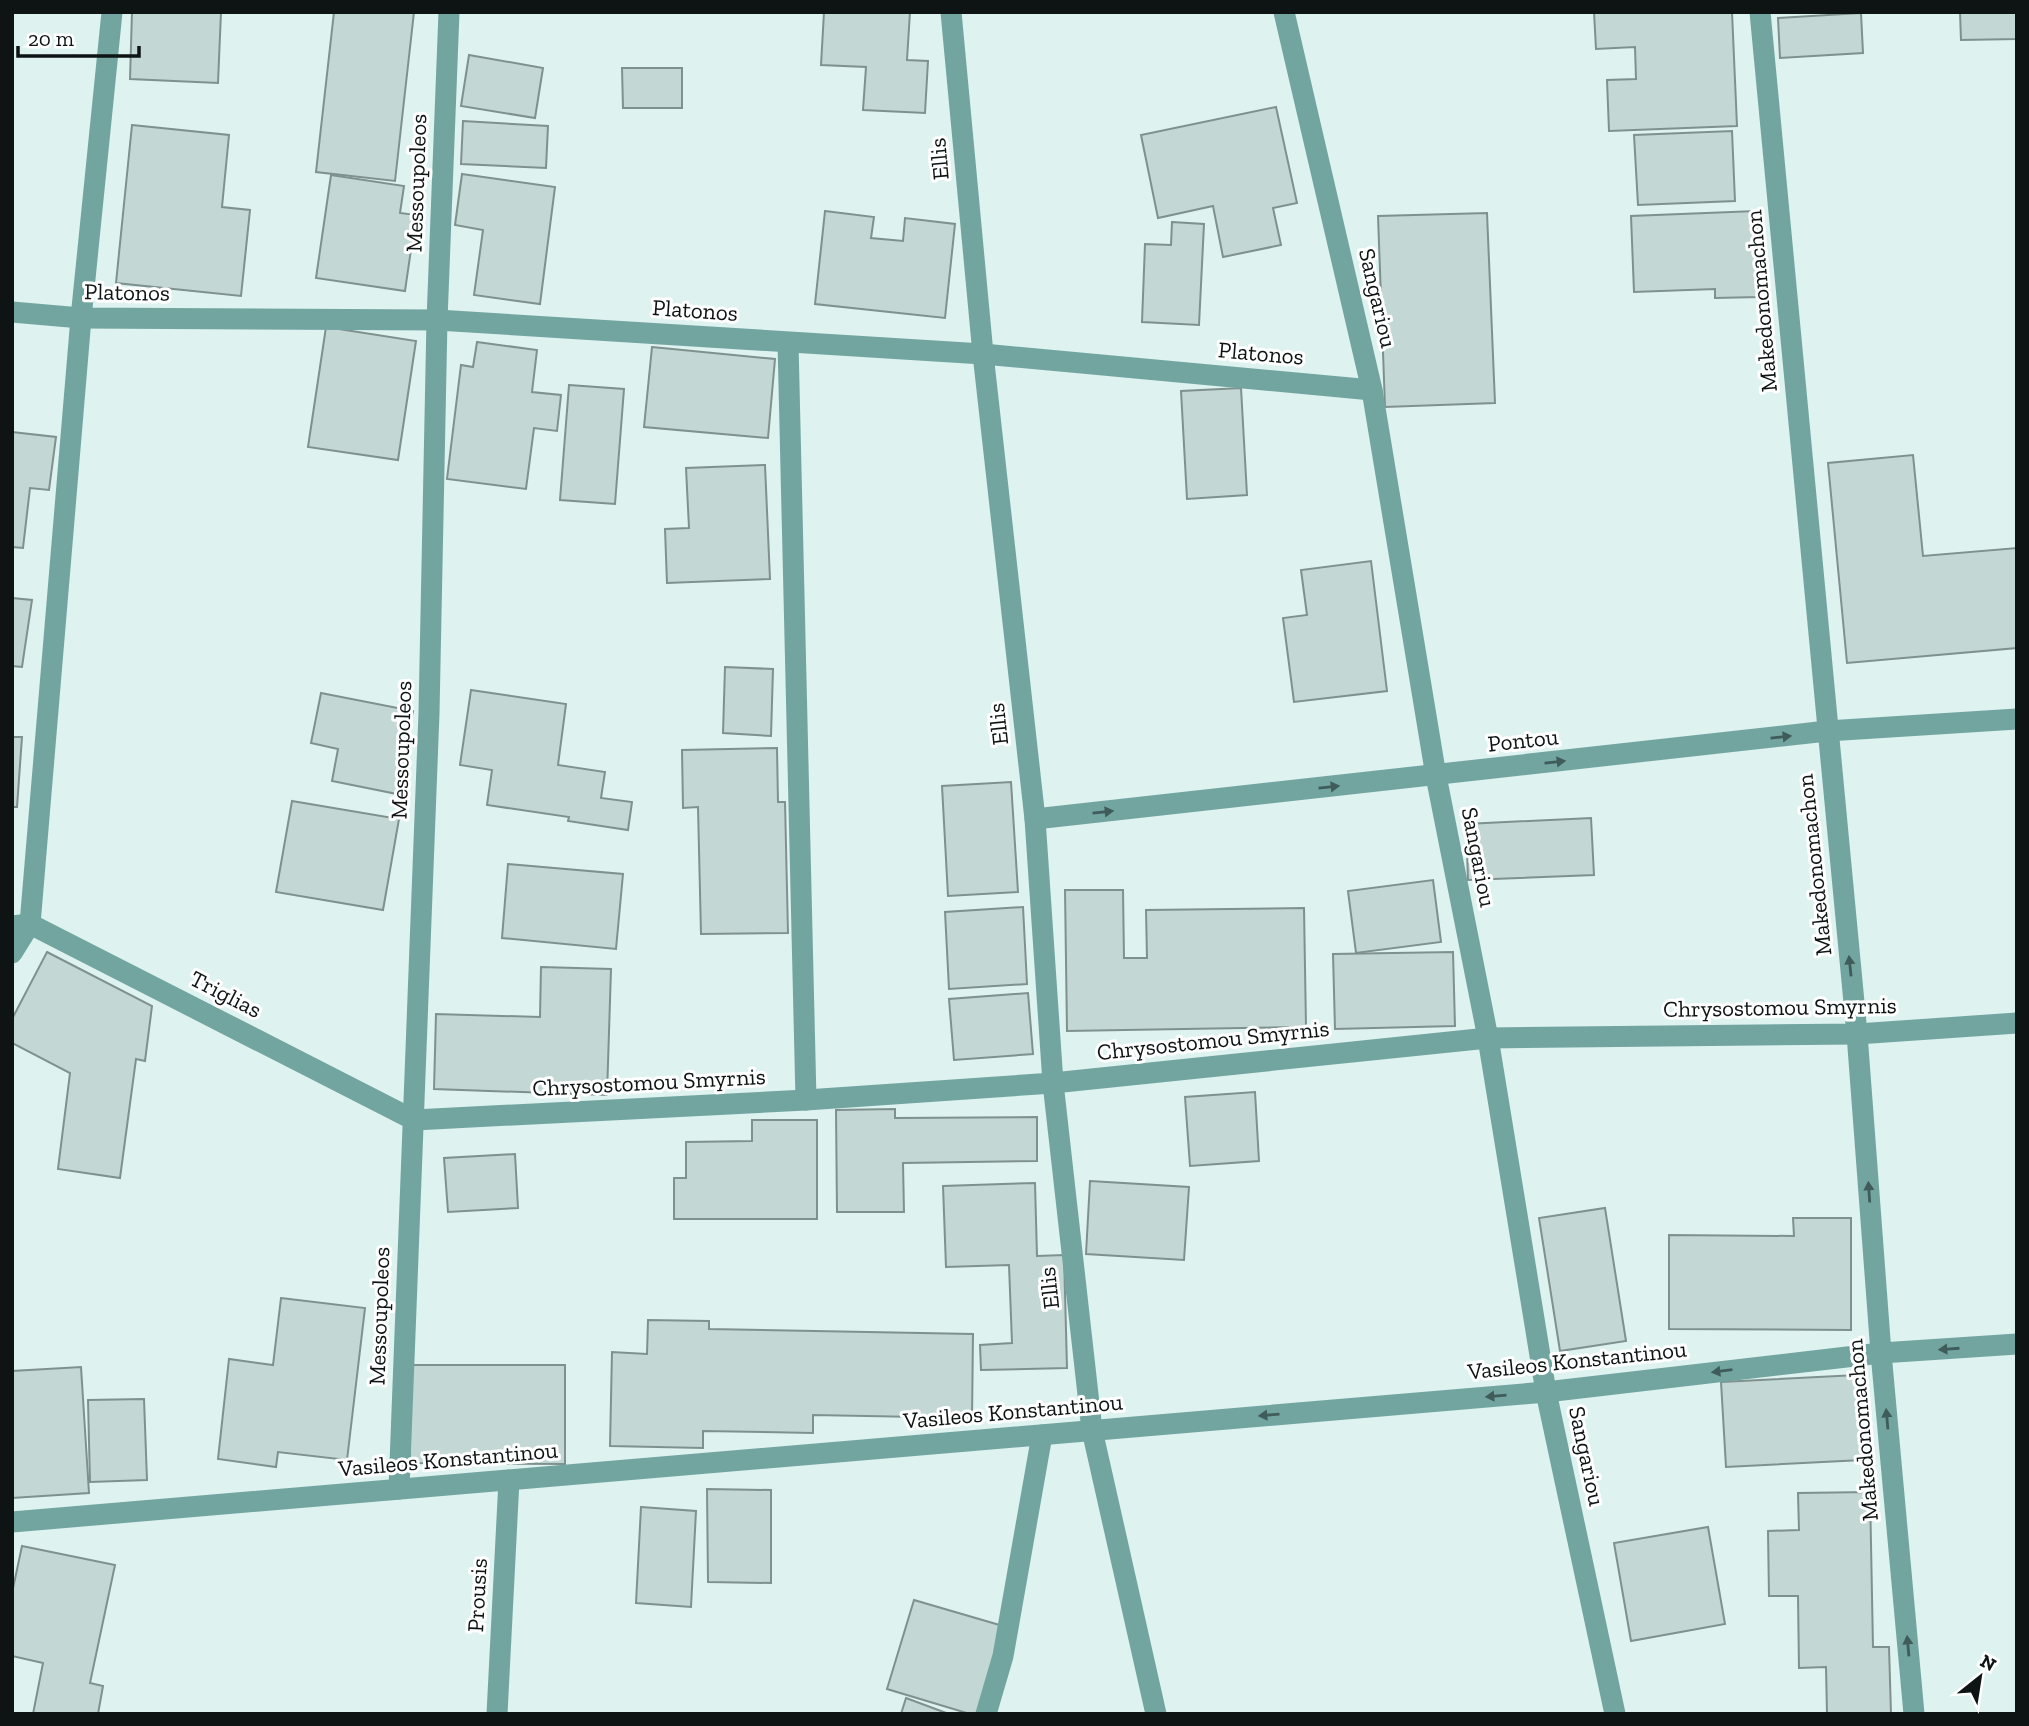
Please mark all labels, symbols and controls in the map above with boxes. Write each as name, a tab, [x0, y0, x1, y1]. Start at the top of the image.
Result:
scale bar	[18, 14, 138, 58]
text: 20 m	[28, 26, 74, 51]
street label: Messoupoleos	[400, 113, 432, 253]
street label: Ellis	[923, 137, 955, 181]
street label: Makedonomachon	[1739, 209, 1783, 393]
street label: Sangariou	[1353, 246, 1403, 350]
street label: Platonos	[84, 277, 170, 307]
street label: Platonos	[651, 293, 739, 327]
street label: Platonos	[1217, 335, 1305, 371]
street label: Messoupoleos	[385, 680, 417, 820]
street label: Ellis	[982, 702, 1014, 746]
street label: Pontou	[1486, 722, 1560, 758]
one-way arrow	[1771, 731, 1793, 742]
one-way arrow	[1545, 757, 1567, 768]
street label: Makedonomachon	[1791, 773, 1837, 957]
one-way arrow	[1318, 782, 1340, 793]
street label: Sangariou	[1456, 805, 1502, 909]
one-way arrow	[1092, 806, 1114, 817]
one-way arrow	[1844, 955, 1855, 977]
street label: Triglias	[186, 964, 266, 1024]
street label: Chrysostomou Smyrnis	[1663, 991, 1897, 1023]
street label: Chrysostomou Smyrnis	[1095, 1014, 1331, 1066]
street label: Chrysostomou Smyrnis	[532, 1062, 766, 1102]
one-way arrow	[1863, 1181, 1874, 1203]
street label: Messoupoleos	[363, 1246, 395, 1386]
street label: Ellis	[1033, 1266, 1065, 1310]
street label: Vasileos Konstantinou	[1465, 1335, 1688, 1386]
street label: Makedonomachon	[1840, 1338, 1884, 1522]
one-way arrow	[1937, 1344, 1959, 1355]
one-way arrow	[1711, 1366, 1733, 1377]
street label: Vasileos Konstantinou	[901, 1387, 1124, 1435]
one-way arrow	[1485, 1391, 1507, 1402]
street label: Sangariou	[1563, 1404, 1611, 1508]
one-way arrow	[1881, 1408, 1892, 1430]
one-way arrow	[1258, 1410, 1280, 1421]
street label: Vasileos Konstantinou	[336, 1435, 559, 1483]
street label: Prousis	[461, 1557, 493, 1633]
one-way arrow	[1902, 1635, 1913, 1657]
north arrow	[1945, 1642, 2015, 1712]
text: N	[1976, 1649, 2000, 1676]

